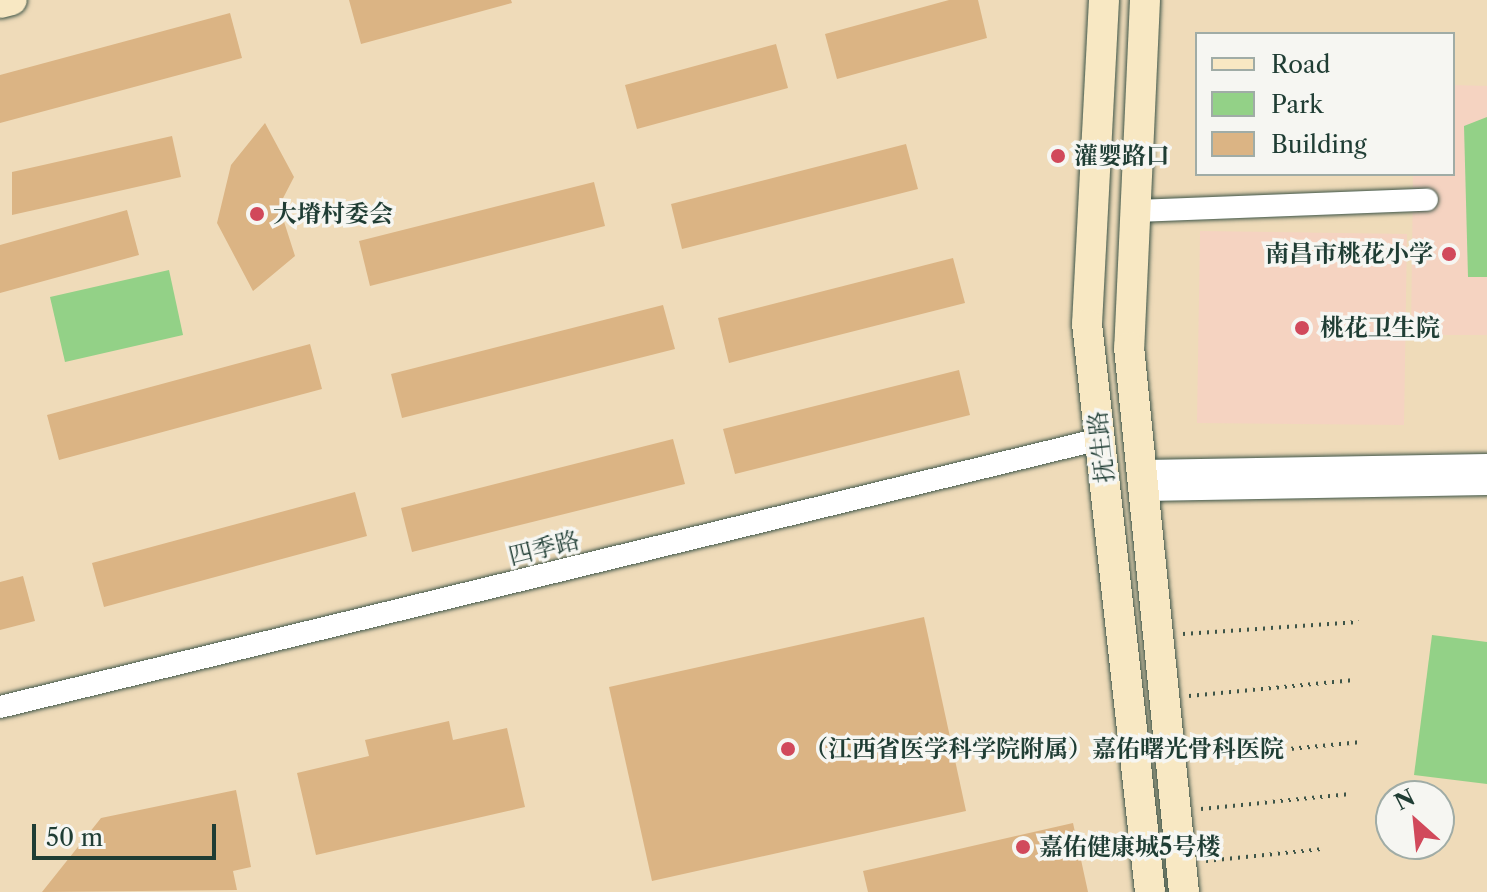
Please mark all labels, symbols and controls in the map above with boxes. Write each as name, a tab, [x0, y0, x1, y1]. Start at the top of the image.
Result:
legend	[1195, 32, 1455, 176]
text: Road	[1271, 50, 1330, 79]
text: Park	[1271, 90, 1323, 119]
text: Building	[1271, 130, 1367, 159]
place label: 灌婴路口	[1074, 142, 1170, 170]
marker: 灌婴路口	[1049, 147, 1067, 165]
place label: 大塉村委会	[273, 200, 393, 228]
marker: 大塉村委会	[248, 205, 266, 223]
place label: 南昌市桃花小学	[1265, 240, 1433, 268]
marker: 南昌市桃花小学	[1440, 245, 1458, 263]
place label: 桃花卫生院	[1320, 314, 1440, 342]
marker: 桃花卫生院	[1291, 317, 1313, 339]
street label: 抚生路	[1083, 410, 1119, 484]
street label: 四季路	[506, 525, 582, 571]
place label: （江西省医学科学院附属）嘉佑曙光骨科医院	[804, 735, 1284, 763]
marker: （江西省医学科学院附属）嘉佑曙光骨科医院	[779, 740, 797, 758]
north arrow	[1375, 780, 1455, 860]
text: N	[1390, 784, 1419, 816]
scale bar	[36, 808, 220, 858]
text: 50 m	[46, 823, 103, 852]
place label: 嘉佑健康城5号楼	[1039, 833, 1220, 861]
marker: 嘉佑健康城5号楼	[1014, 838, 1032, 856]

